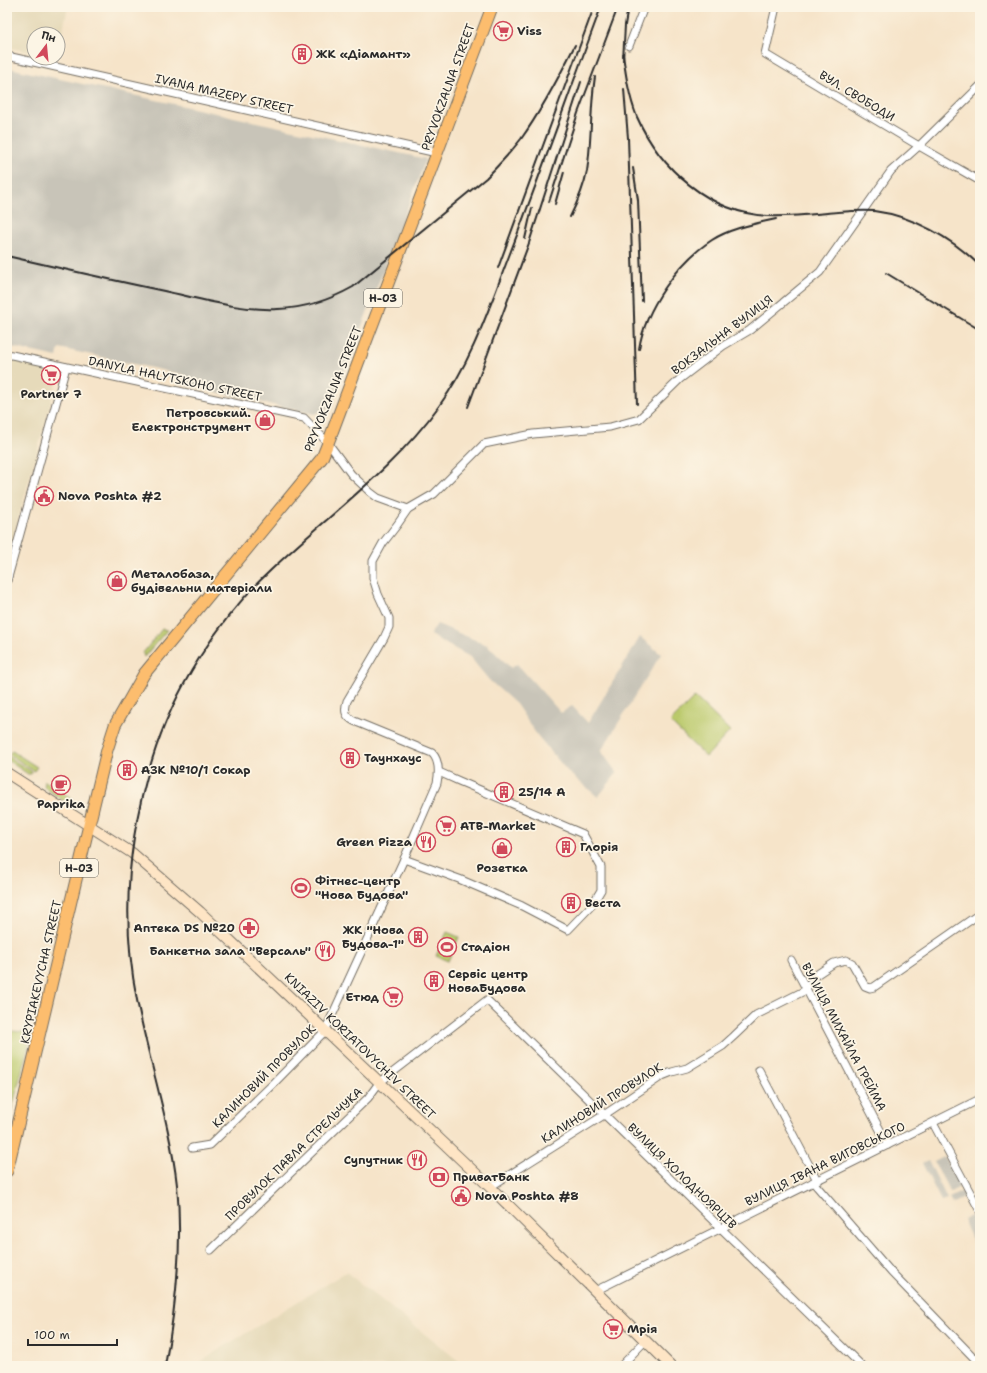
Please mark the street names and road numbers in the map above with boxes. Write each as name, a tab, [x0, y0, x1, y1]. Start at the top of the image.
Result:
street label: PRYVOKZALNA STREET	[417, 21, 479, 153]
street label: ВУЛ. СВОБОДИ	[816, 67, 898, 125]
street label: IVANA MAZEPY STREET	[153, 70, 295, 118]
road number: Н-03	[364, 289, 402, 307]
street label: ВОКЗАЛЬНА ВУЛИЦЯ	[668, 292, 776, 378]
street label: PRYVOKZALNA STREET	[300, 323, 366, 454]
street label: DANYLA HALYTSKOHO STREET	[87, 353, 264, 405]
road number: Н-03	[60, 859, 98, 877]
street label: KRYPIAKEVYCHA STREET	[17, 898, 65, 1045]
street label: ВУЛИЦЯ МИХАЙЛА ГРЕЙМА	[798, 960, 890, 1114]
street label: KNIAZIV KORIATOVYCHIV STREET	[281, 969, 439, 1123]
street label: КАЛИНОВИЙ ПРОВУЛОК	[209, 1021, 319, 1131]
street label: КАЛИНОВИЙ ПРОВУЛОК	[538, 1059, 666, 1147]
street label: ПРОВУЛОК ПАВЛА СТРЕЛЬЧУКА	[222, 1084, 366, 1224]
street label: ВУЛИЦЯ ІВАНА ВИГОВСЬКОГО	[742, 1118, 908, 1210]
street label: ВУЛИЦЯ ХОЛОДНОЯРЦІВ	[624, 1120, 740, 1232]

